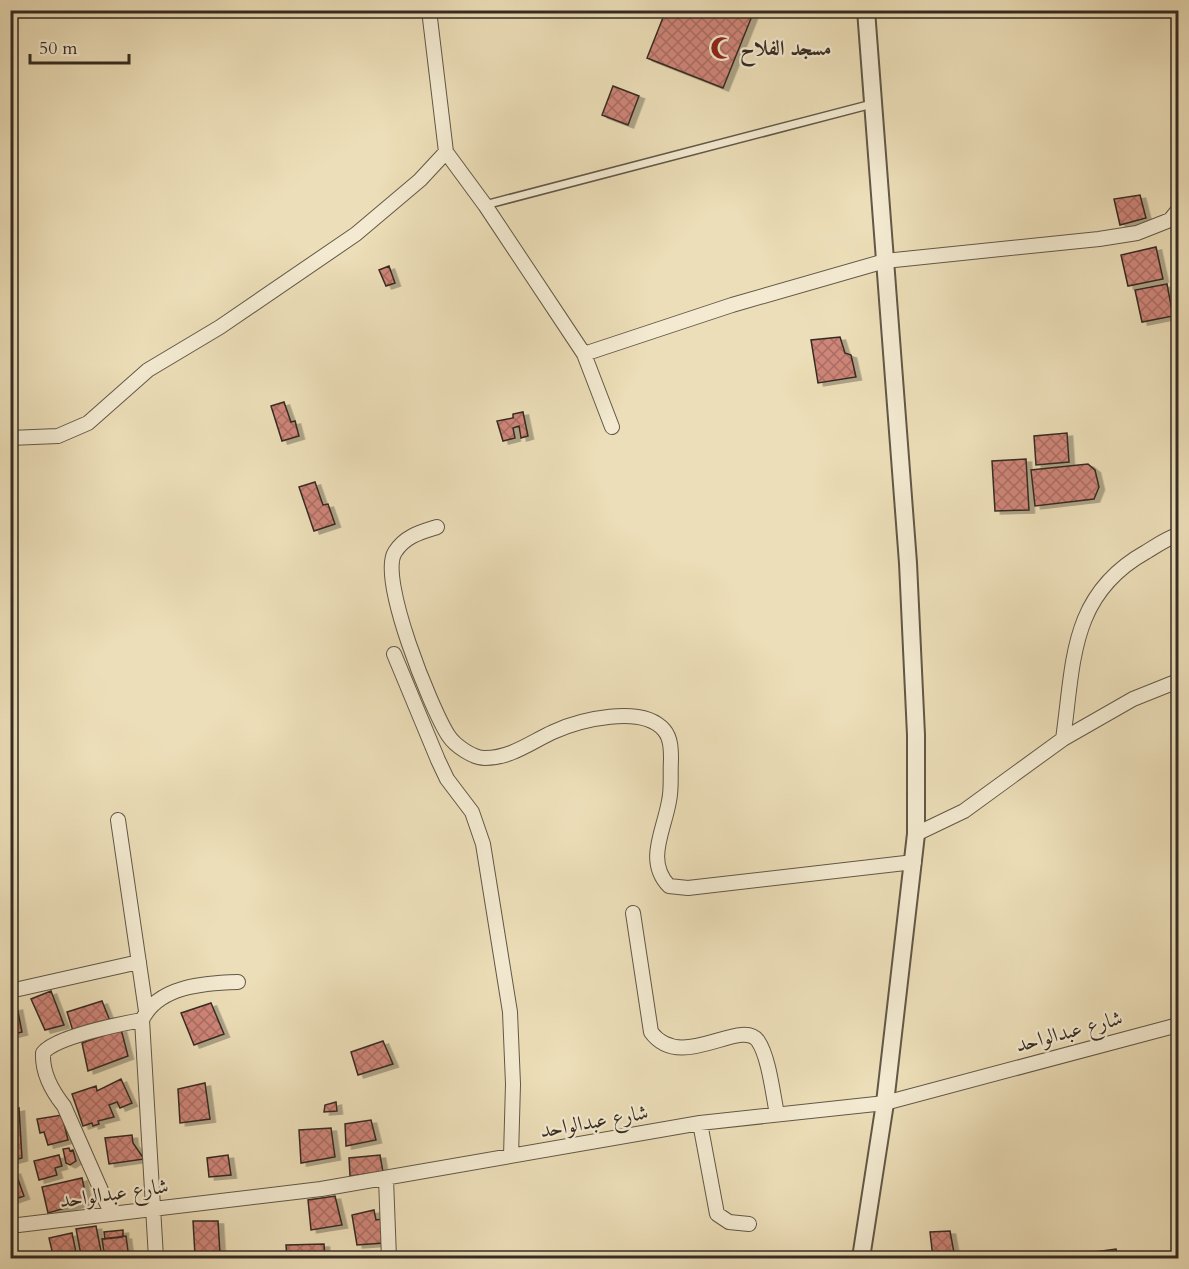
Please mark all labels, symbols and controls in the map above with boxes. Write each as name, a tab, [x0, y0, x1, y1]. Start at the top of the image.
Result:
scale bar	[30, 27, 129, 65]
place label: مسجد الفلاح	[740, 34, 831, 67]
mosque icon: مسجد الفلاح	[709, 35, 735, 61]
text: 50 m	[39, 36, 78, 61]
street label: شارع عبدالواحد	[1012, 1003, 1127, 1063]
street label: شارع عبدالواحد	[538, 1098, 651, 1148]
street label: شارع عبدالواحد	[58, 1171, 171, 1218]

